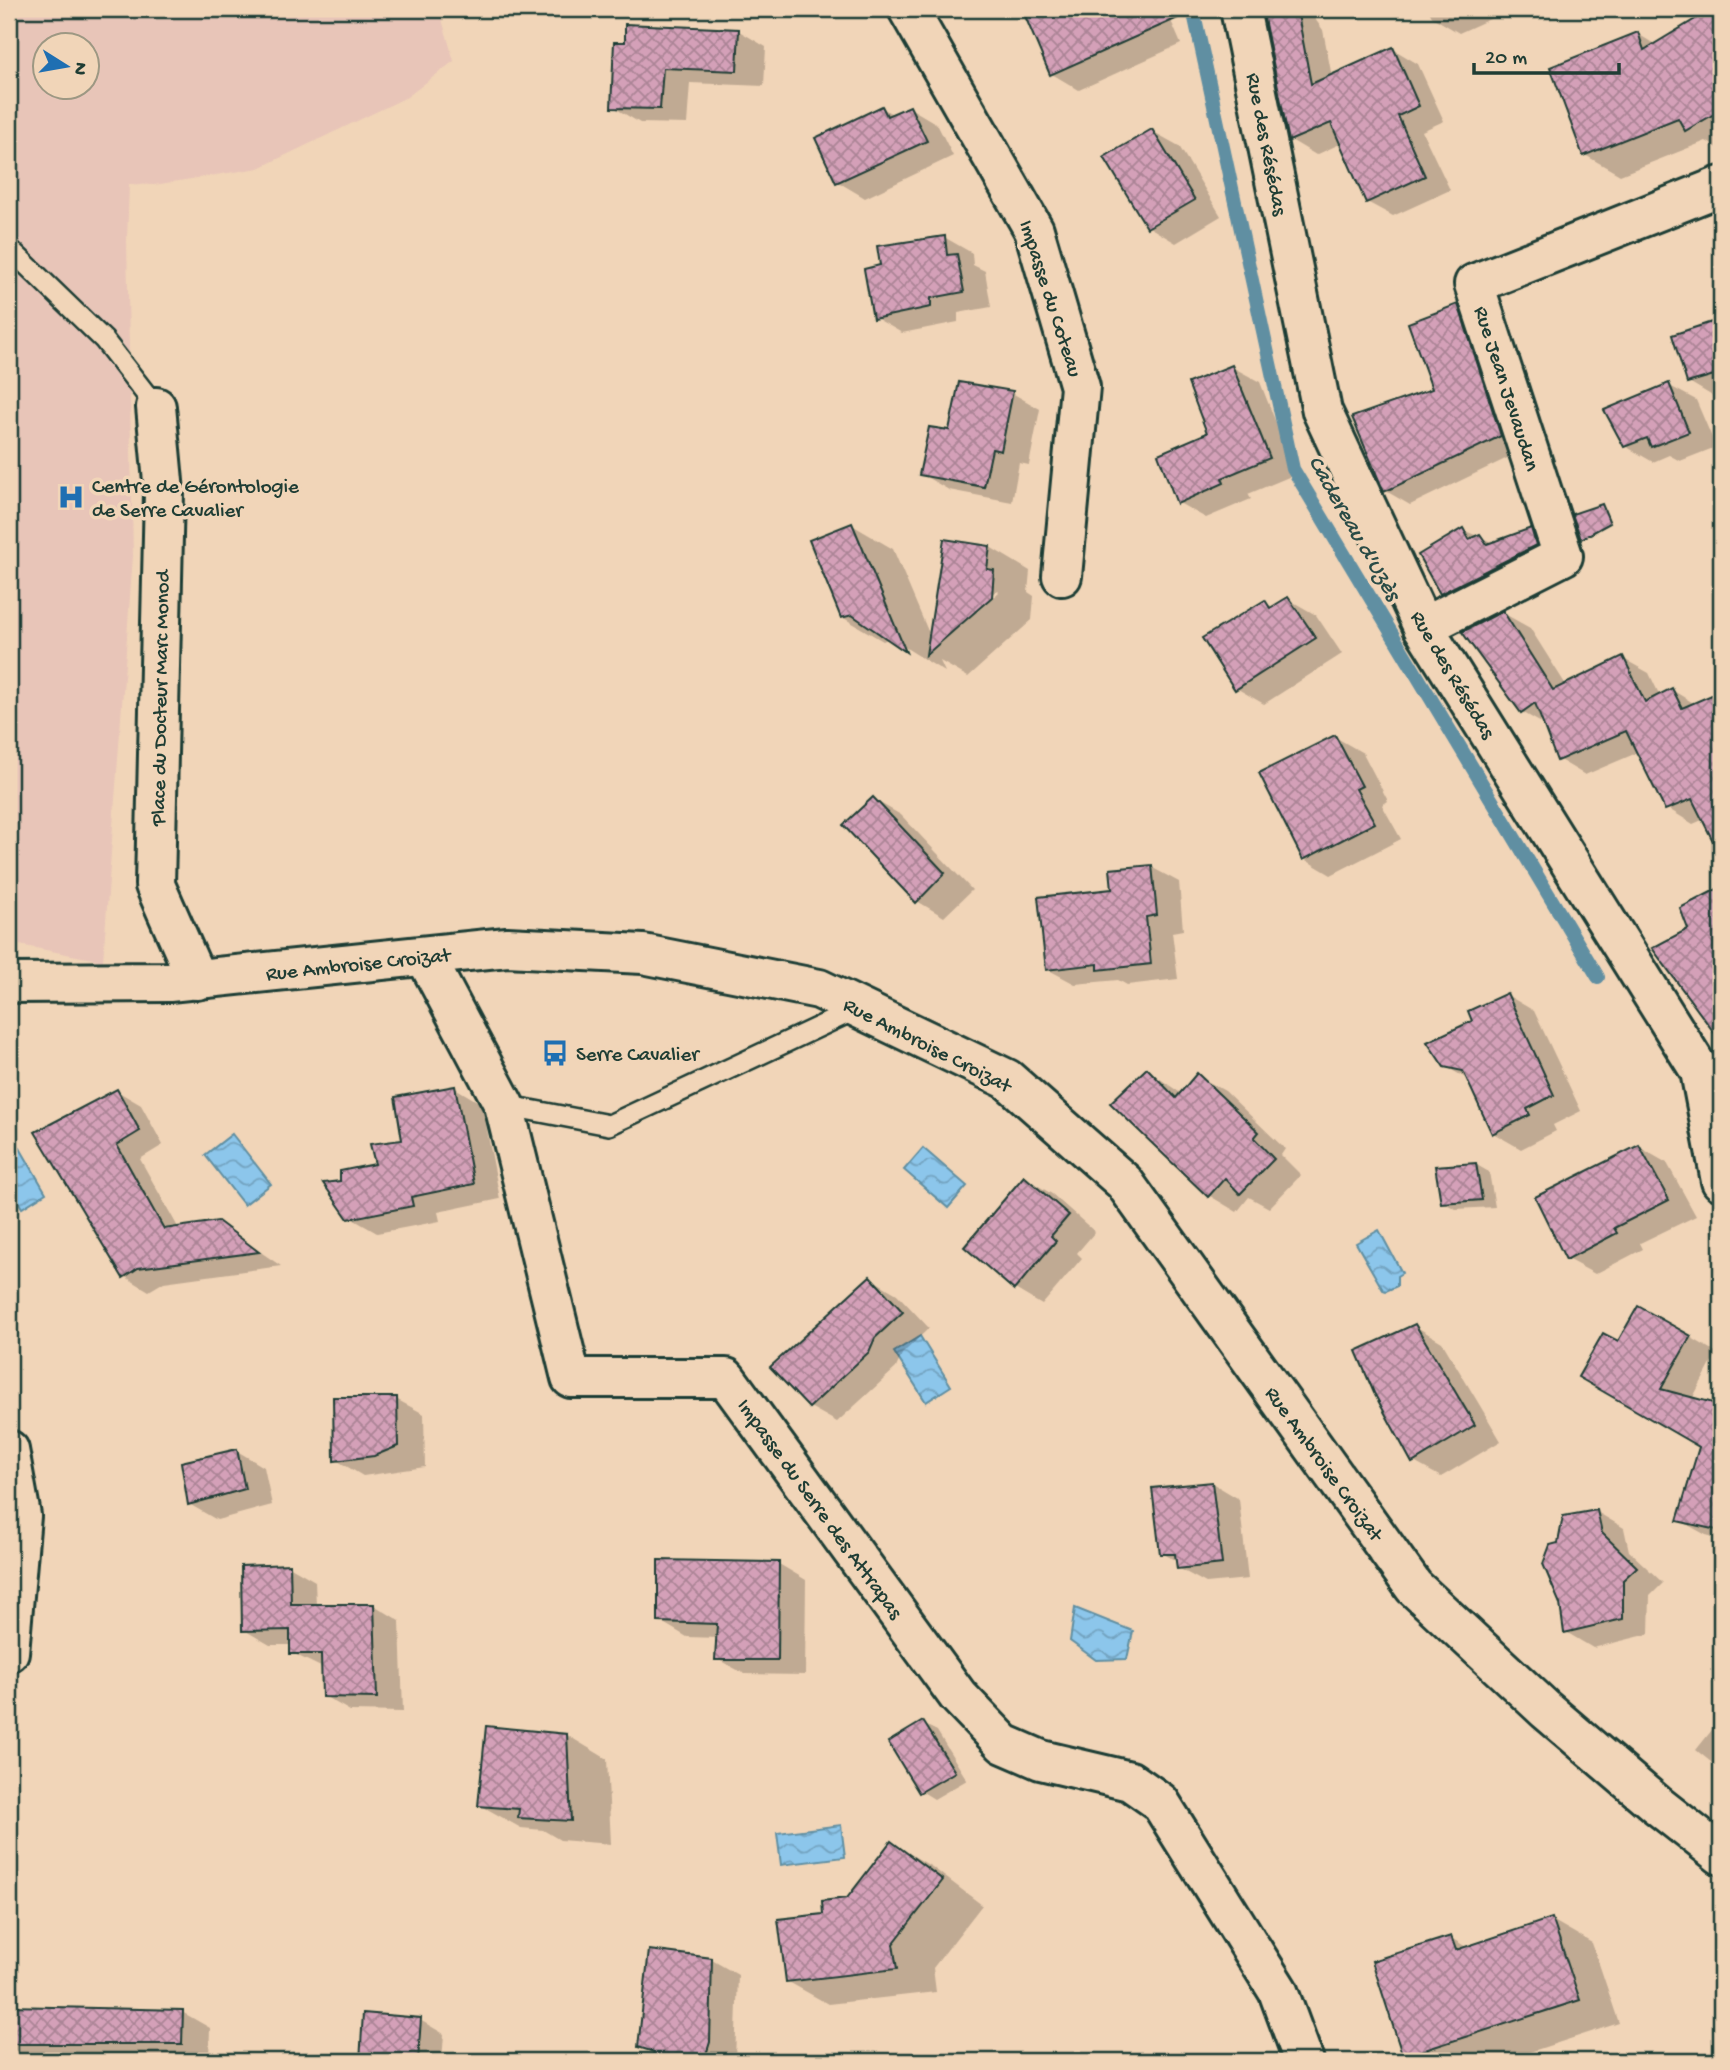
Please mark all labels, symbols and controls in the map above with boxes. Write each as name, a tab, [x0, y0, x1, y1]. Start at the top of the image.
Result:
north arrow	[32, 32, 102, 102]
scale bar	[1474, 32, 1620, 76]
text: 20 m	[1485, 47, 1527, 72]
text: N	[67, 60, 92, 77]
street label: Rue des Résédas	[1238, 71, 1291, 219]
street label: Impasse du Coteau	[1012, 217, 1086, 381]
street label: Rue Jean Jevaudan	[1466, 303, 1543, 475]
water label: Cadereau d'Uzès	[1301, 452, 1407, 608]
place label: Centre de Gérontologie de Serre Cavalier	[92, 476, 300, 525]
hospital icon: Centre de Gérontologie de Serre Cavalier	[56, 482, 86, 512]
street label: Place du Docteur Marc Monod	[148, 568, 177, 827]
street label: Rue des Résédas	[1403, 607, 1500, 745]
street label: Rue Ambroise Croizat	[265, 944, 454, 989]
street label: Rue Ambroise Croizat	[838, 994, 1017, 1101]
bus stop icon: Serre Cavalier	[540, 1038, 570, 1068]
place label: Serre Cavalier	[576, 1044, 700, 1069]
street label: Rue Ambroise Croizat	[1258, 1383, 1388, 1549]
street label: Impasse du Serre des Attrapas	[730, 1395, 907, 1626]

